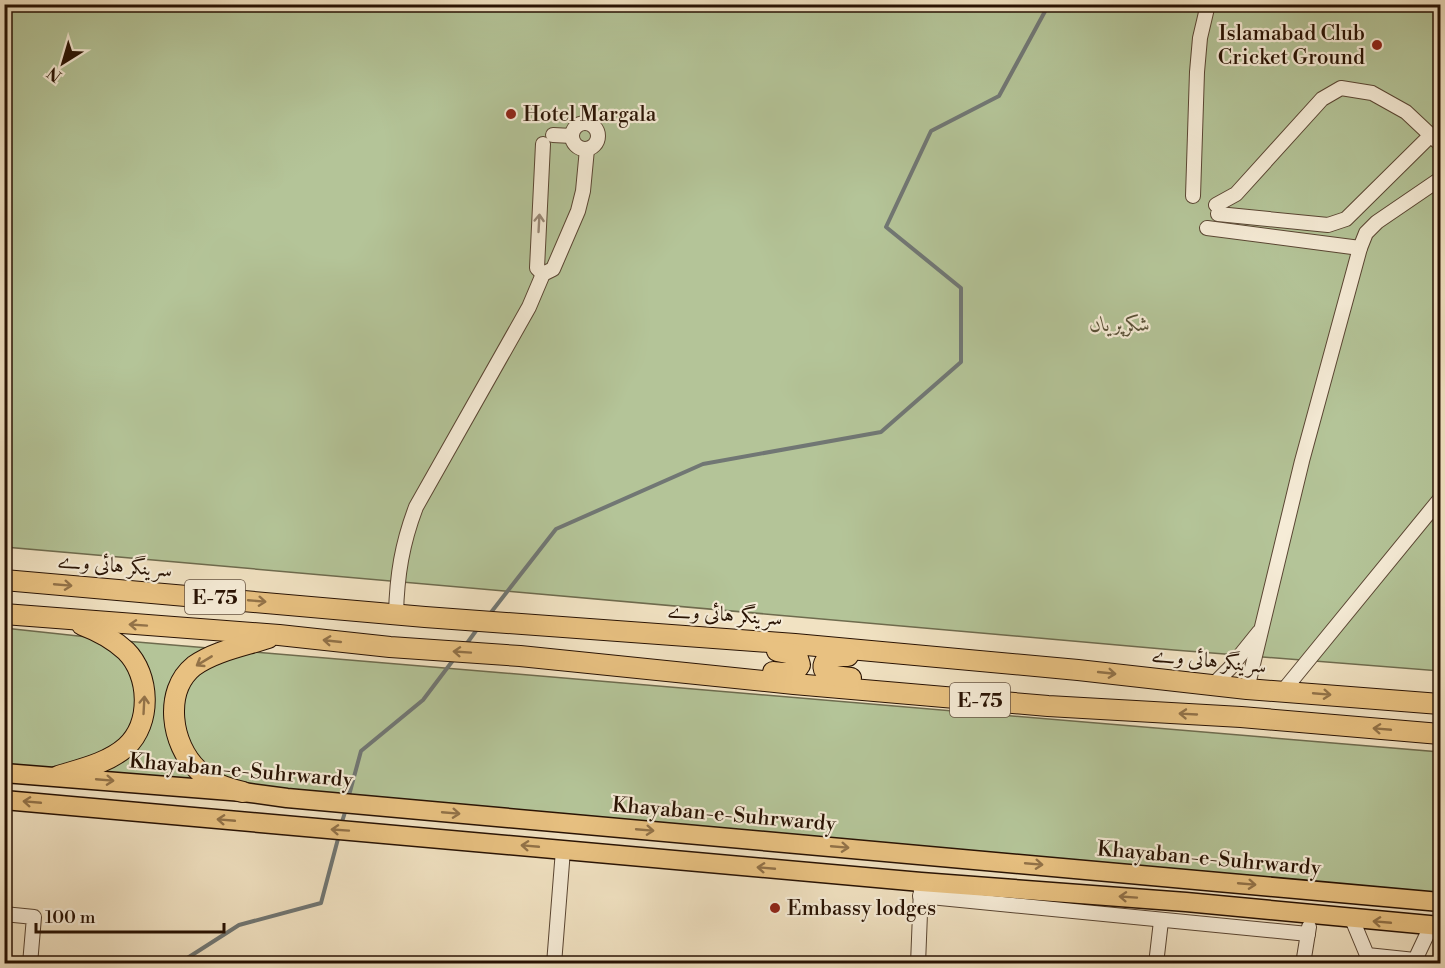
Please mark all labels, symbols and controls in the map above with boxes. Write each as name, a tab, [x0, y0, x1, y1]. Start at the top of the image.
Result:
place label: Islamabad Club Cricket Ground	[1218, 21, 1365, 71]
north arrow	[33, 33, 93, 93]
marker: Islamabad Club Cricket Ground	[1370, 38, 1384, 52]
text: N	[43, 62, 66, 86]
place label: Hotel Margala	[523, 102, 657, 128]
marker: Hotel Margala	[504, 107, 518, 121]
one-way arrow	[534, 214, 545, 234]
park label: شکرپریاں	[1090, 312, 1150, 338]
street label: سرینگر ہائی وے	[56, 547, 174, 584]
one-way arrow	[52, 580, 72, 591]
road number: E-75	[185, 580, 245, 614]
one-way arrow	[247, 596, 267, 607]
street label: سرینگر ہائی وے	[667, 597, 783, 632]
one-way arrow	[128, 619, 148, 630]
one-way arrow	[323, 635, 342, 646]
street label: سرینگر ہائی وے	[1150, 641, 1268, 680]
one-way arrow	[452, 646, 472, 657]
one-way arrow	[196, 655, 213, 667]
one-way arrow	[1097, 668, 1116, 679]
road number: E-75	[950, 683, 1010, 717]
one-way arrow	[1311, 689, 1331, 700]
one-way arrow	[139, 695, 150, 715]
one-way arrow	[1178, 709, 1198, 720]
one-way arrow	[1373, 723, 1393, 734]
street label: Khayaban-e-Suhrwardy	[128, 748, 355, 794]
one-way arrow	[94, 775, 114, 786]
street label: Khayaban-e-Suhrwardy	[611, 792, 838, 838]
one-way arrow	[23, 796, 42, 807]
one-way arrow	[441, 808, 461, 819]
one-way arrow	[217, 814, 237, 825]
one-way arrow	[331, 824, 350, 835]
one-way arrow	[635, 825, 655, 836]
street label: Khayaban-e-Suhrwardy	[1096, 836, 1323, 882]
one-way arrow	[521, 840, 540, 851]
one-way arrow	[829, 842, 849, 853]
one-way arrow	[1023, 859, 1043, 870]
one-way arrow	[757, 862, 777, 873]
one-way arrow	[1237, 879, 1257, 890]
one-way arrow	[1118, 891, 1138, 902]
scale bar	[36, 896, 224, 934]
place label: Embassy lodges	[787, 896, 936, 922]
marker: Embassy lodges	[768, 901, 782, 915]
text: 100 m	[45, 906, 96, 929]
one-way arrow	[1373, 916, 1393, 927]

